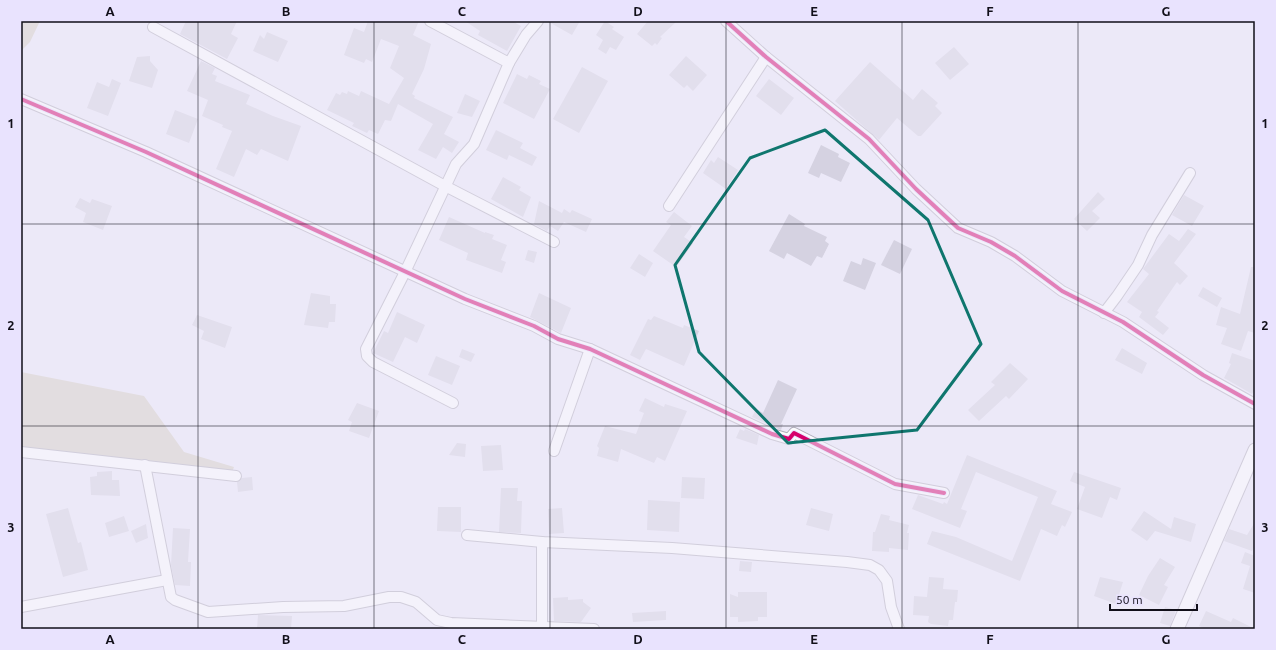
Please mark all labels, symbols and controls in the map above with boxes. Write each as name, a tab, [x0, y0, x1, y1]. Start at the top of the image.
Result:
text: A	[105, 4, 115, 18]
text: B	[282, 4, 291, 18]
text: C	[458, 4, 467, 18]
text: D	[633, 4, 643, 18]
text: E	[810, 4, 818, 18]
text: F	[986, 4, 994, 18]
text: G	[1162, 4, 1171, 18]
text: 1	[7, 116, 15, 130]
text: 1	[1261, 116, 1269, 130]
text: 2	[7, 318, 15, 332]
text: 2	[1261, 318, 1269, 332]
text: 3	[7, 520, 15, 534]
text: 3	[1261, 520, 1269, 534]
scale bar	[1110, 586, 1197, 612]
text: 50 m	[1116, 593, 1143, 606]
text: A	[105, 632, 115, 646]
text: B	[282, 632, 291, 646]
text: C	[458, 632, 467, 646]
text: D	[633, 632, 643, 646]
text: E	[810, 632, 818, 646]
text: F	[986, 632, 994, 646]
text: G	[1162, 632, 1171, 646]

